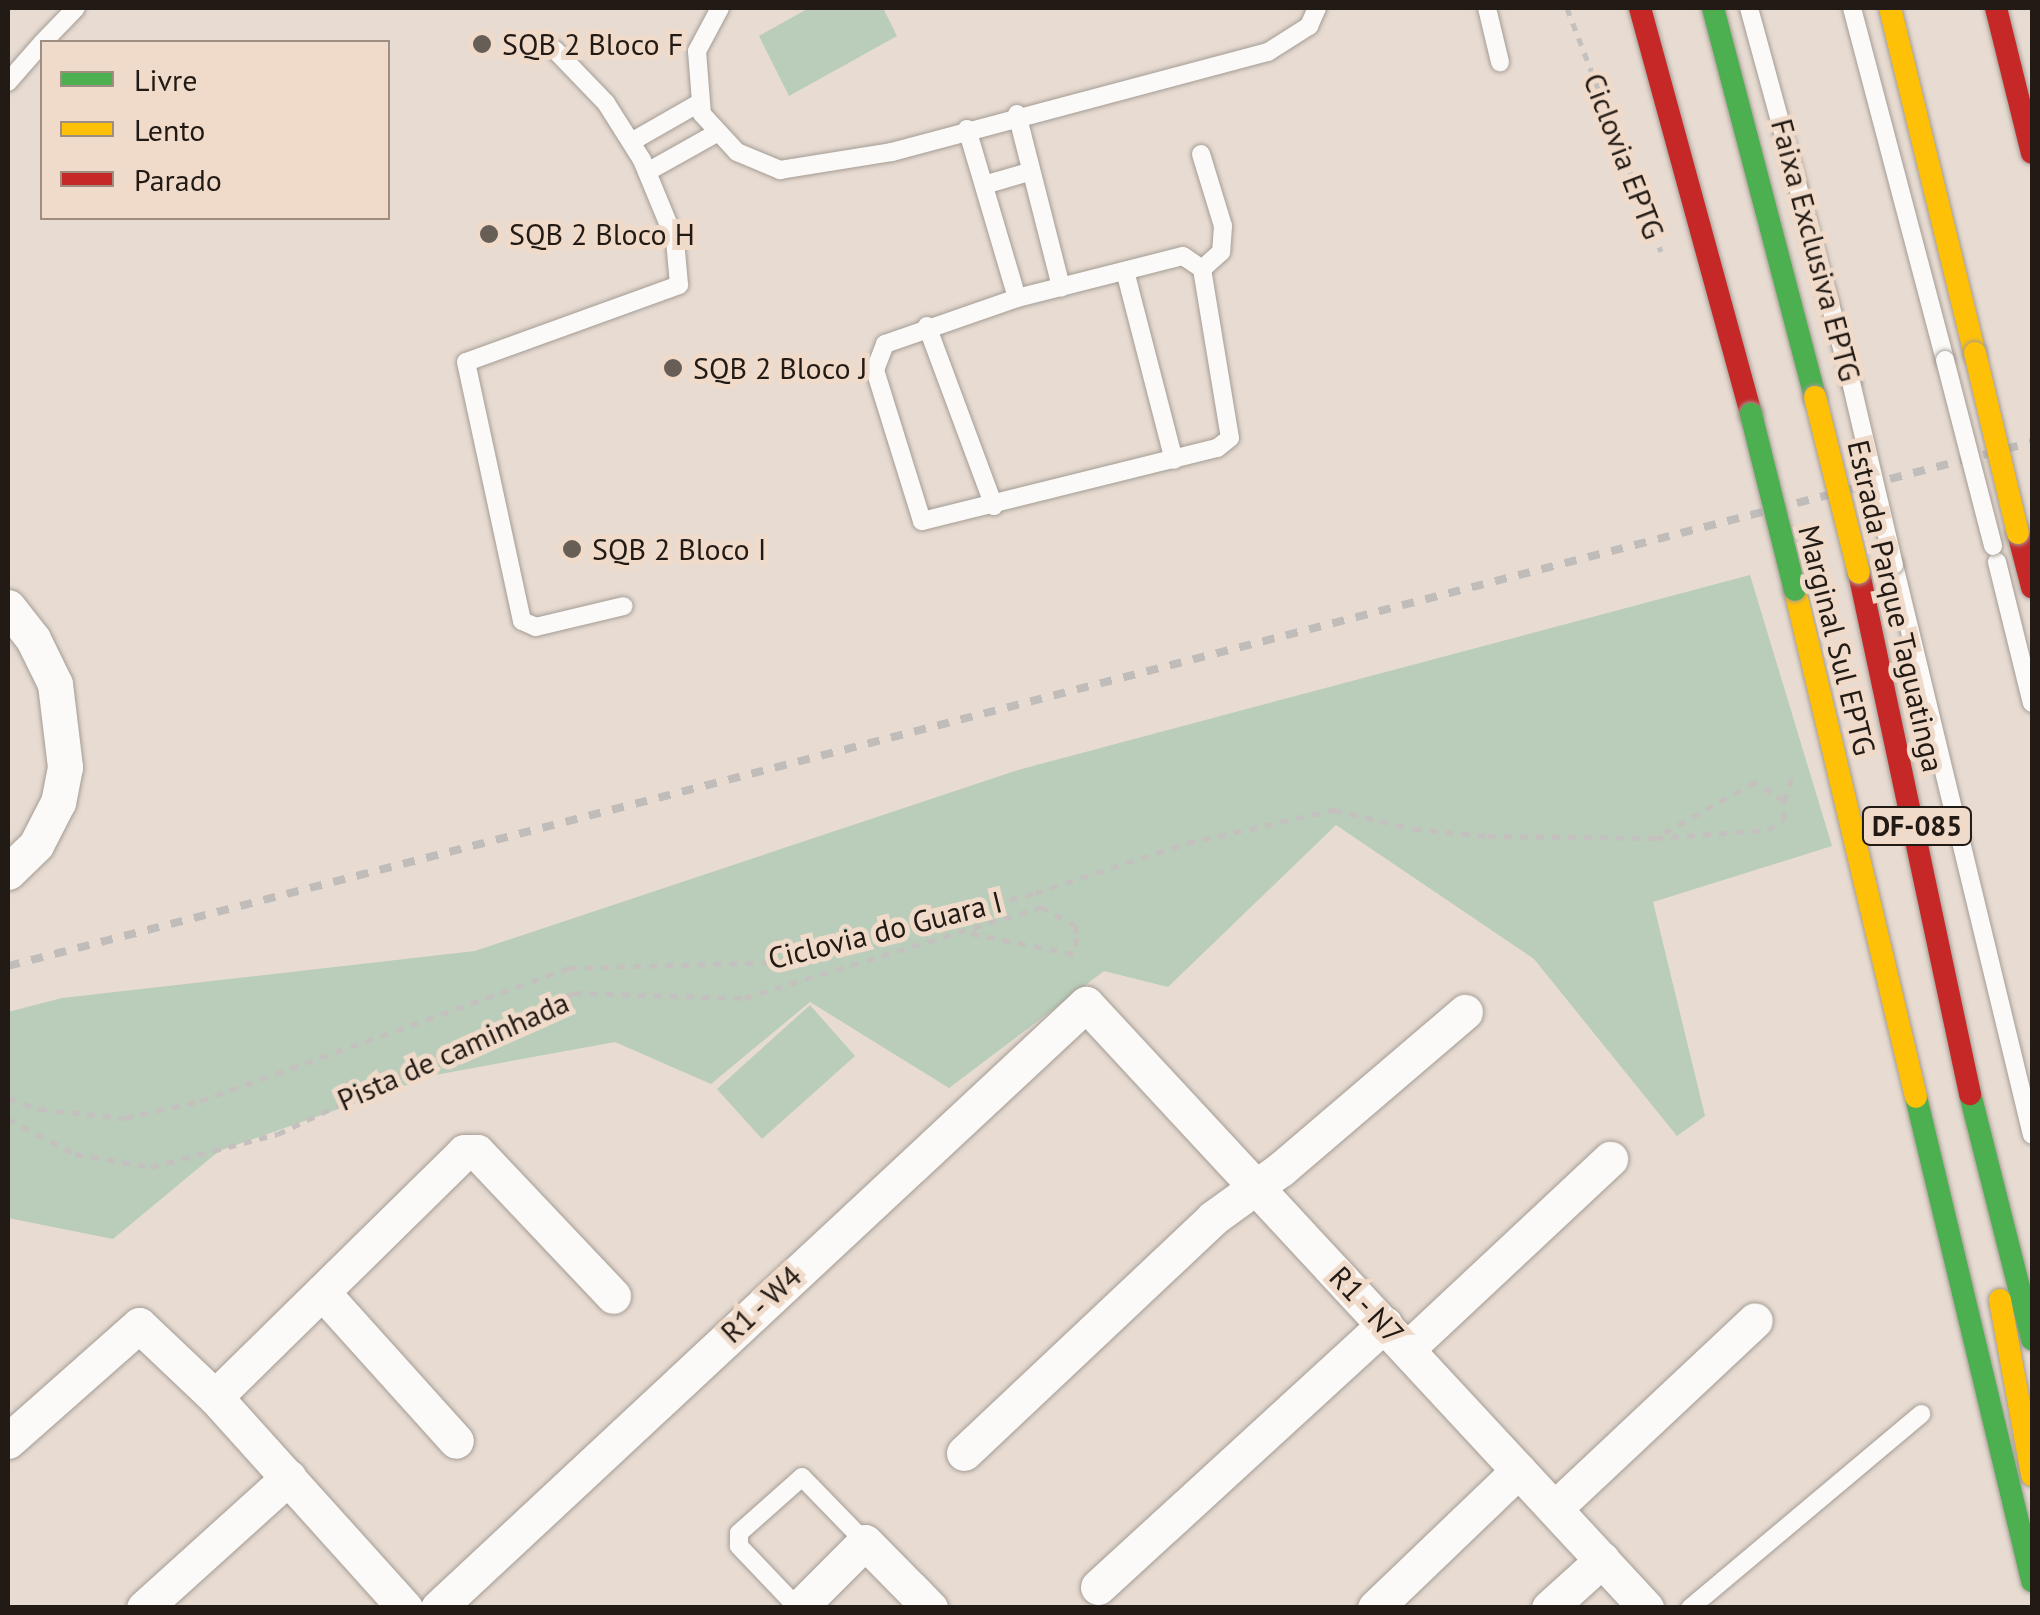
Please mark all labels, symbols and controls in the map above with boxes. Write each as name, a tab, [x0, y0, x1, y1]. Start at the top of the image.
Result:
place label: SQB 2 Bloco F	[502, 26, 683, 62]
marker: SQB 2 Bloco F	[471, 33, 493, 55]
legend	[40, 40, 390, 220]
text: Livre	[134, 60, 197, 99]
street label: Ciclovia EPTG	[1576, 68, 1672, 244]
text: Lento	[134, 110, 205, 149]
street label: Faixa Exclusiva EPTG	[1764, 115, 1868, 385]
text: Parado	[134, 160, 222, 199]
place label: SQB 2 Bloco H	[509, 216, 695, 252]
marker: SQB 2 Bloco H	[478, 223, 500, 245]
place label: SQB 2 Bloco J	[693, 350, 867, 386]
marker: SQB 2 Bloco J	[662, 357, 684, 379]
street label: Estrada Parque Taguatinga	[1840, 436, 1952, 776]
street label: Marginal Sul EPTG	[1791, 521, 1883, 759]
place label: SQB 2 Bloco I	[592, 531, 766, 567]
marker: SQB 2 Bloco I	[561, 538, 583, 560]
road number: DF-085	[1860, 803, 1974, 849]
street label: Ciclovia do Guara I	[764, 884, 1006, 976]
street label: Pista de caminhada	[332, 984, 574, 1118]
street label: R1 - W4	[711, 1256, 811, 1352]
street label: R1 - N7	[1321, 1257, 1413, 1353]

